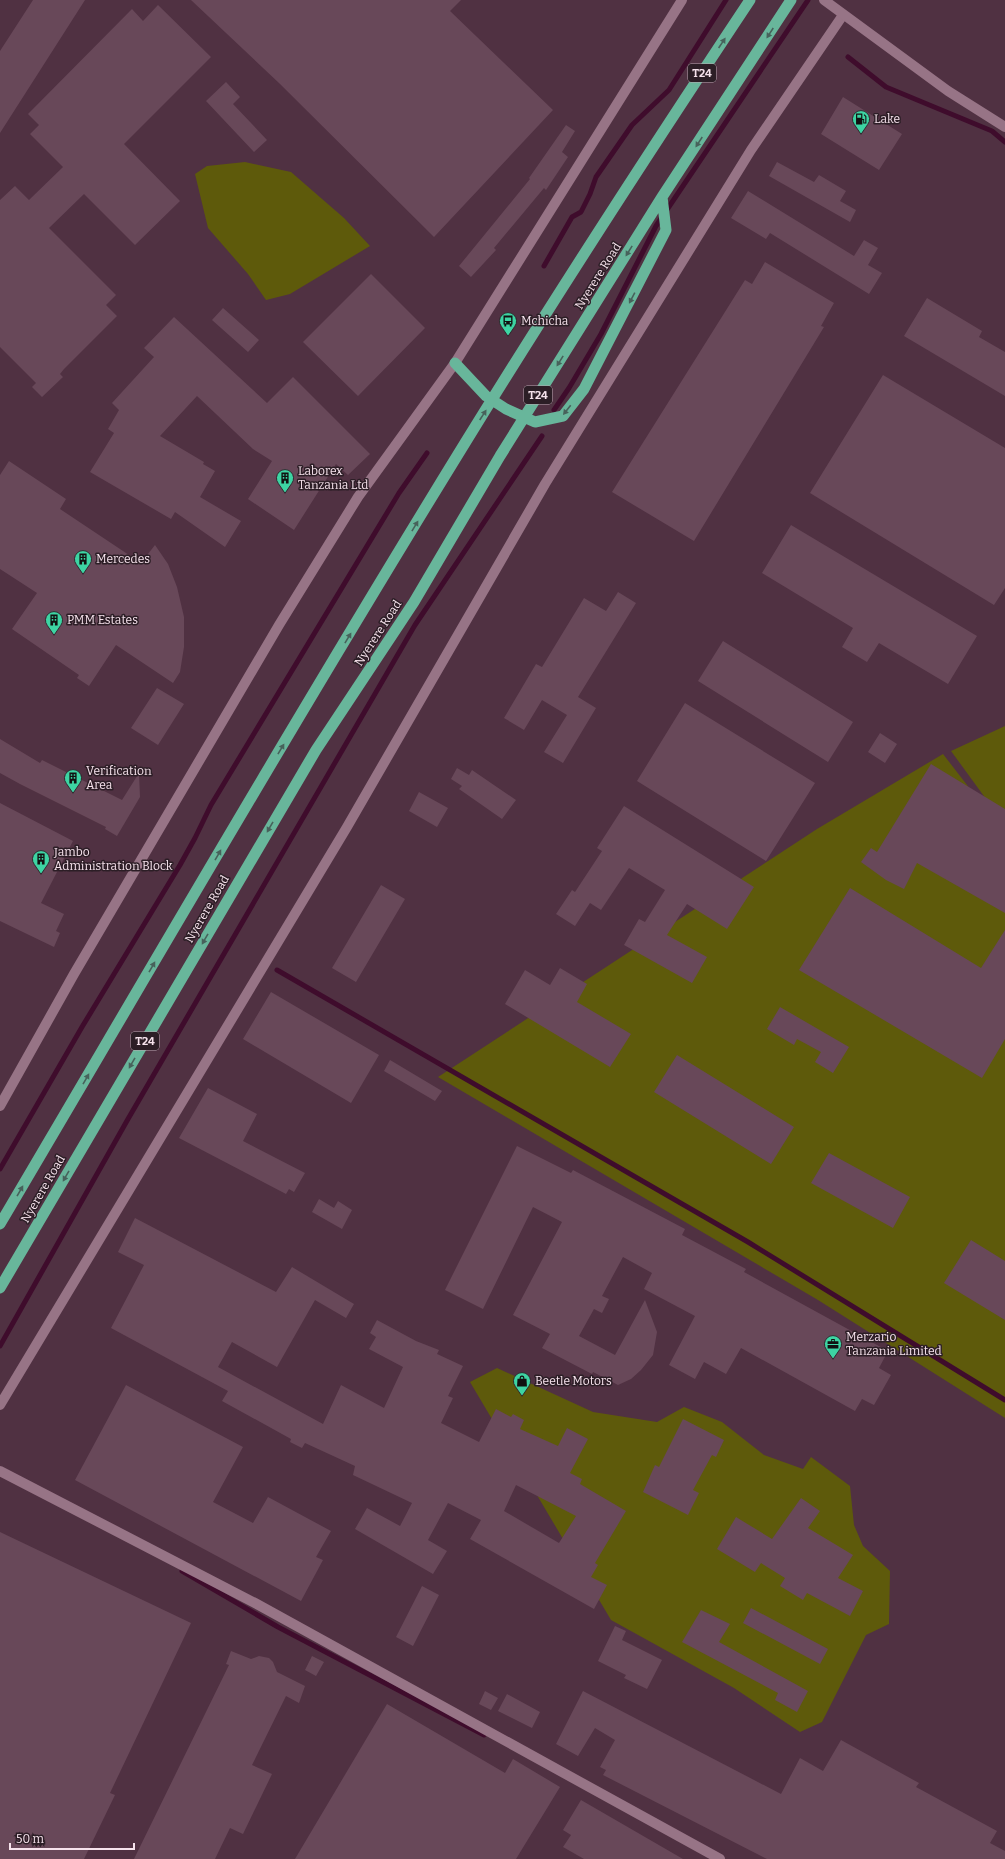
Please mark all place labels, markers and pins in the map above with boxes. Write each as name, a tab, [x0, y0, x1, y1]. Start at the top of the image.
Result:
fuel station icon: Lake	[851, 109, 871, 134]
place label: Lake	[874, 112, 900, 126]
bus stop icon: Mchicha	[498, 311, 518, 336]
place label: Mchicha	[521, 314, 569, 328]
place label: Laborex Tanzania Ltd	[298, 464, 368, 492]
building icon: Laborex Tanzania Ltd	[275, 468, 295, 493]
building icon: Mercedes	[73, 549, 93, 574]
place label: Mercedes	[96, 552, 150, 566]
building icon: PMM Estates	[44, 610, 64, 635]
place label: PMM Estates	[67, 613, 138, 627]
place label: Verification Area	[86, 764, 152, 792]
building icon: Verification Area	[63, 768, 83, 793]
place label: Jambo Administration Block	[53, 845, 173, 873]
building icon: Jambo Administration Block	[31, 849, 51, 874]
place label: Merzario Tanzania Limited	[846, 1330, 942, 1358]
office icon: Merzario Tanzania Limited	[823, 1334, 843, 1359]
shop icon: Beetle Motors	[512, 1371, 532, 1396]
place label: Beetle Motors	[535, 1374, 612, 1388]

